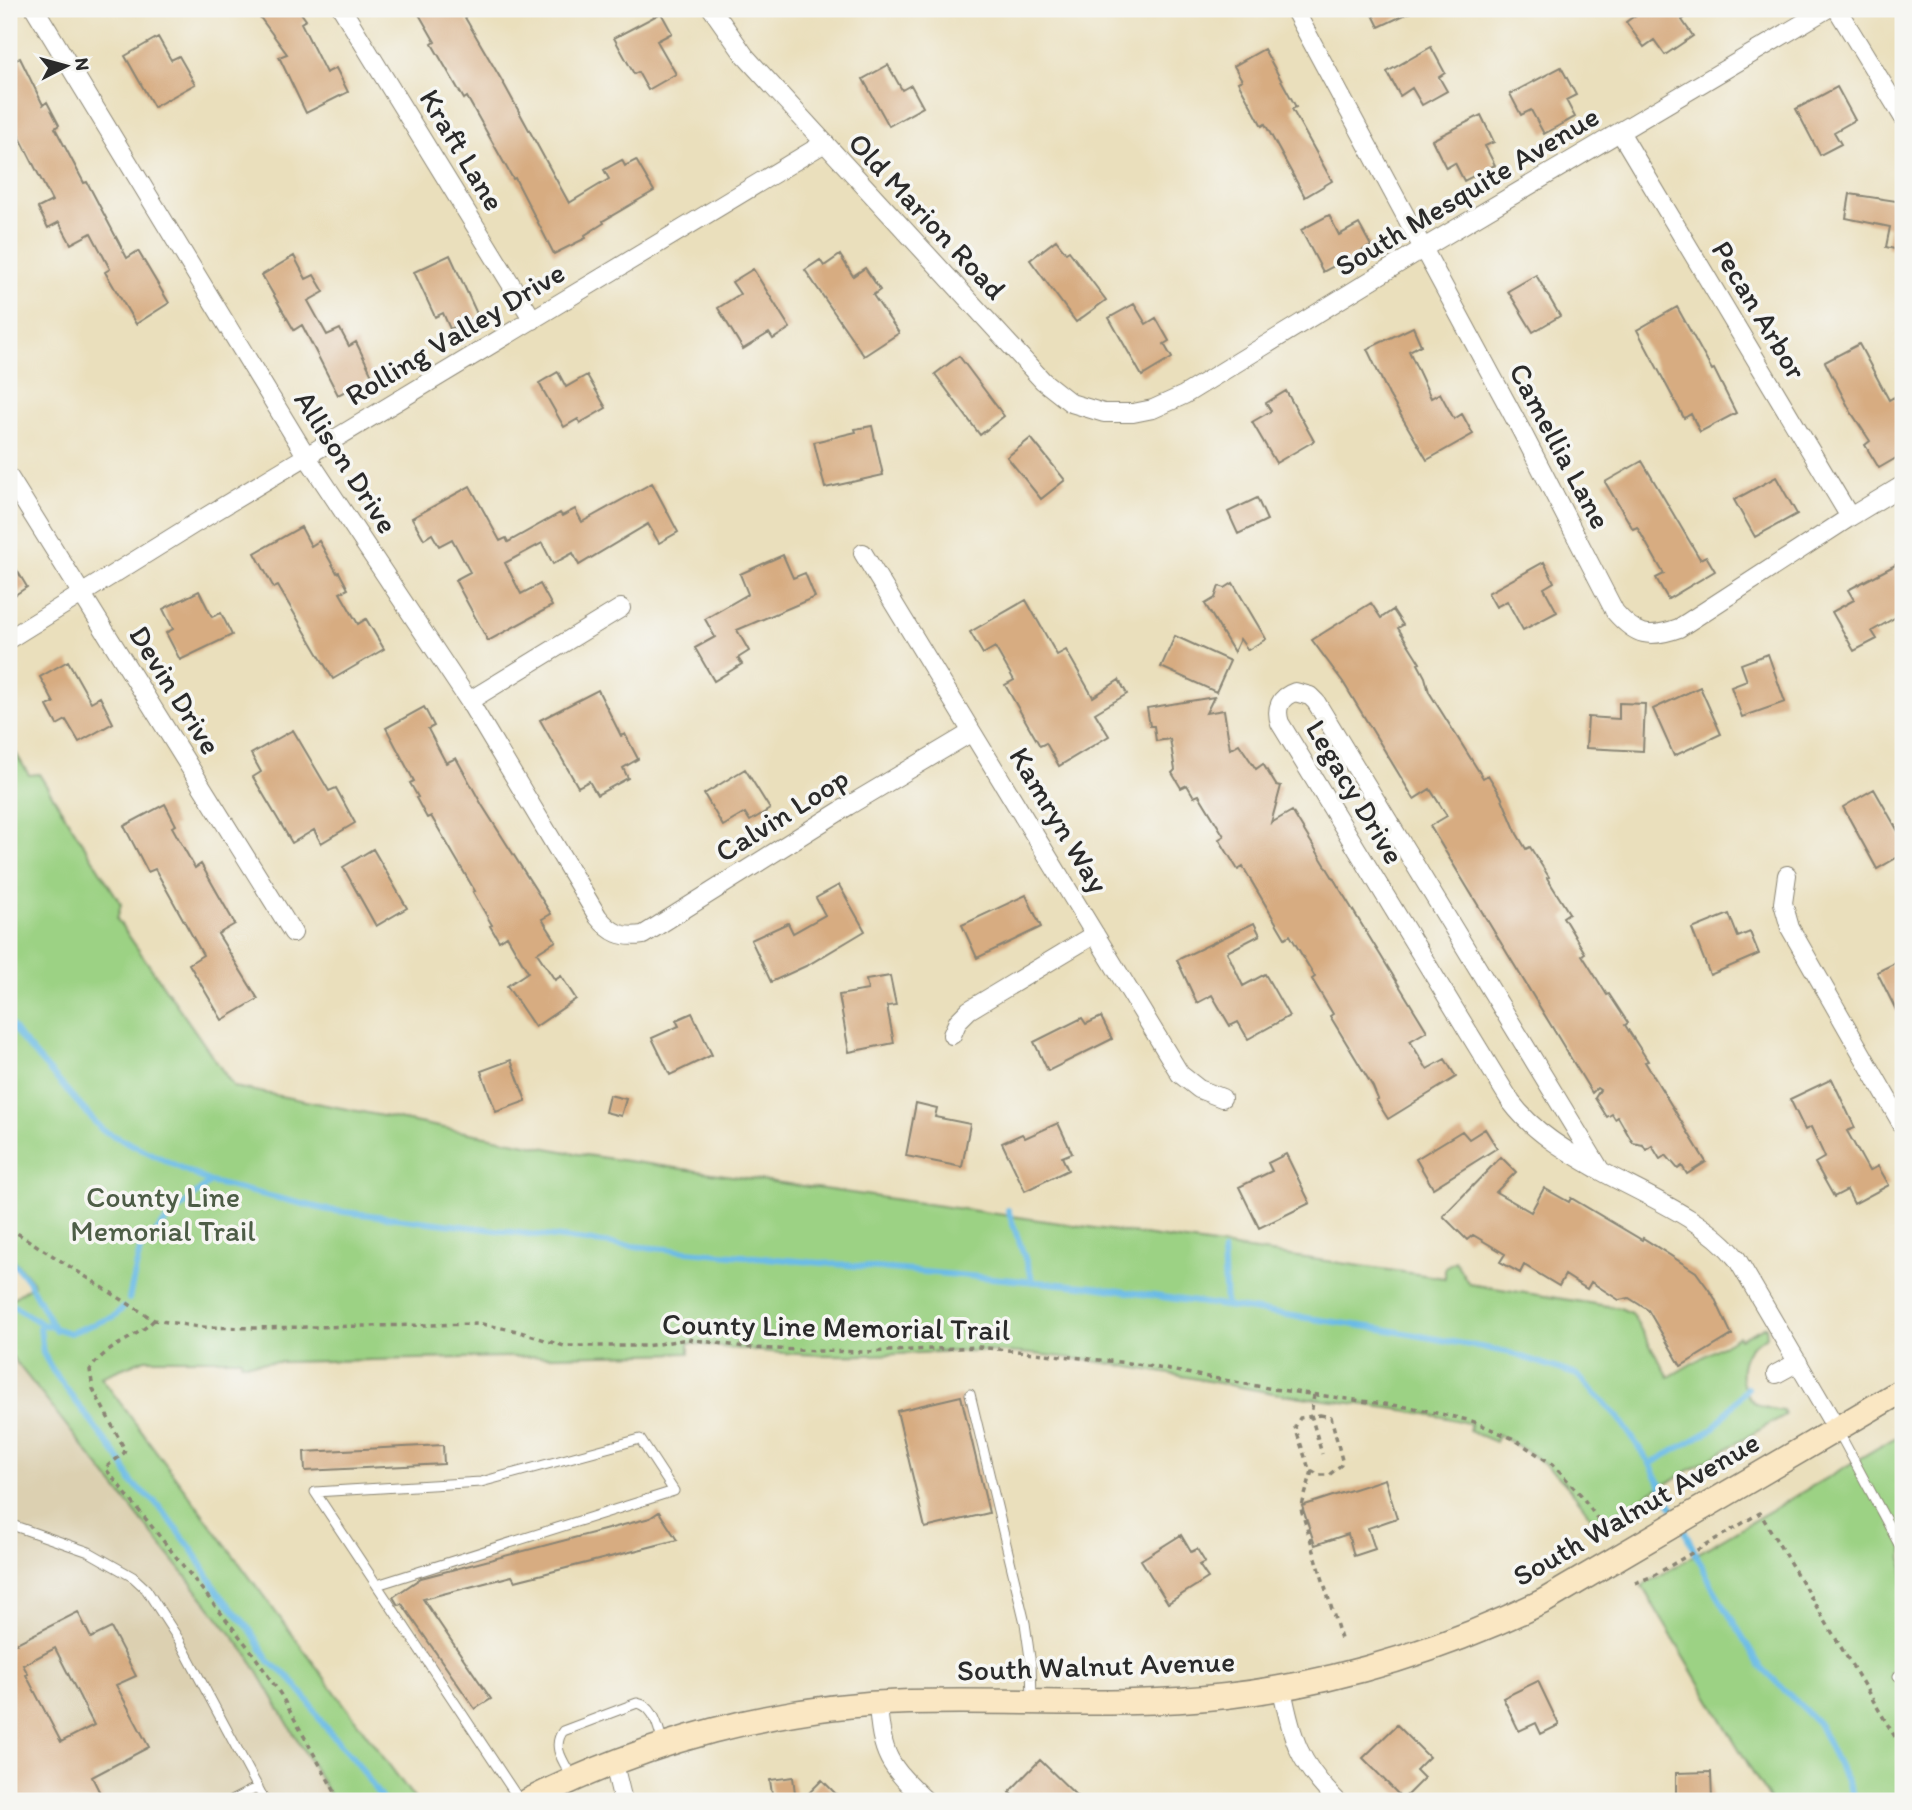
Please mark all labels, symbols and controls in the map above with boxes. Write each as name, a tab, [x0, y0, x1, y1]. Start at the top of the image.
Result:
north arrow	[32, 32, 102, 102]
text: N	[70, 57, 95, 72]
street label: Kraft Lane	[412, 82, 513, 217]
street label: South Mesquite Avenue	[1328, 97, 1605, 284]
street label: Old Marion Road	[841, 124, 1014, 307]
street label: Pecan Arbor	[1704, 234, 1816, 386]
street label: Rolling Valley Drive	[338, 253, 571, 414]
street label: Camellia Lane	[1501, 356, 1620, 535]
street label: Allison Drive	[286, 383, 406, 540]
street label: Devin Drive	[121, 618, 230, 761]
street label: Legacy Drive	[1298, 713, 1413, 871]
street label: Kamryn Way	[1001, 740, 1117, 899]
street label: Calvin Loop	[708, 759, 855, 870]
park label: County Line Memorial Trail	[70, 1178, 256, 1249]
street label: County Line Memorial Trail	[662, 1305, 1011, 1348]
street label: South Walnut Avenue	[1506, 1423, 1766, 1594]
street label: South Walnut Avenue	[956, 1642, 1236, 1689]

